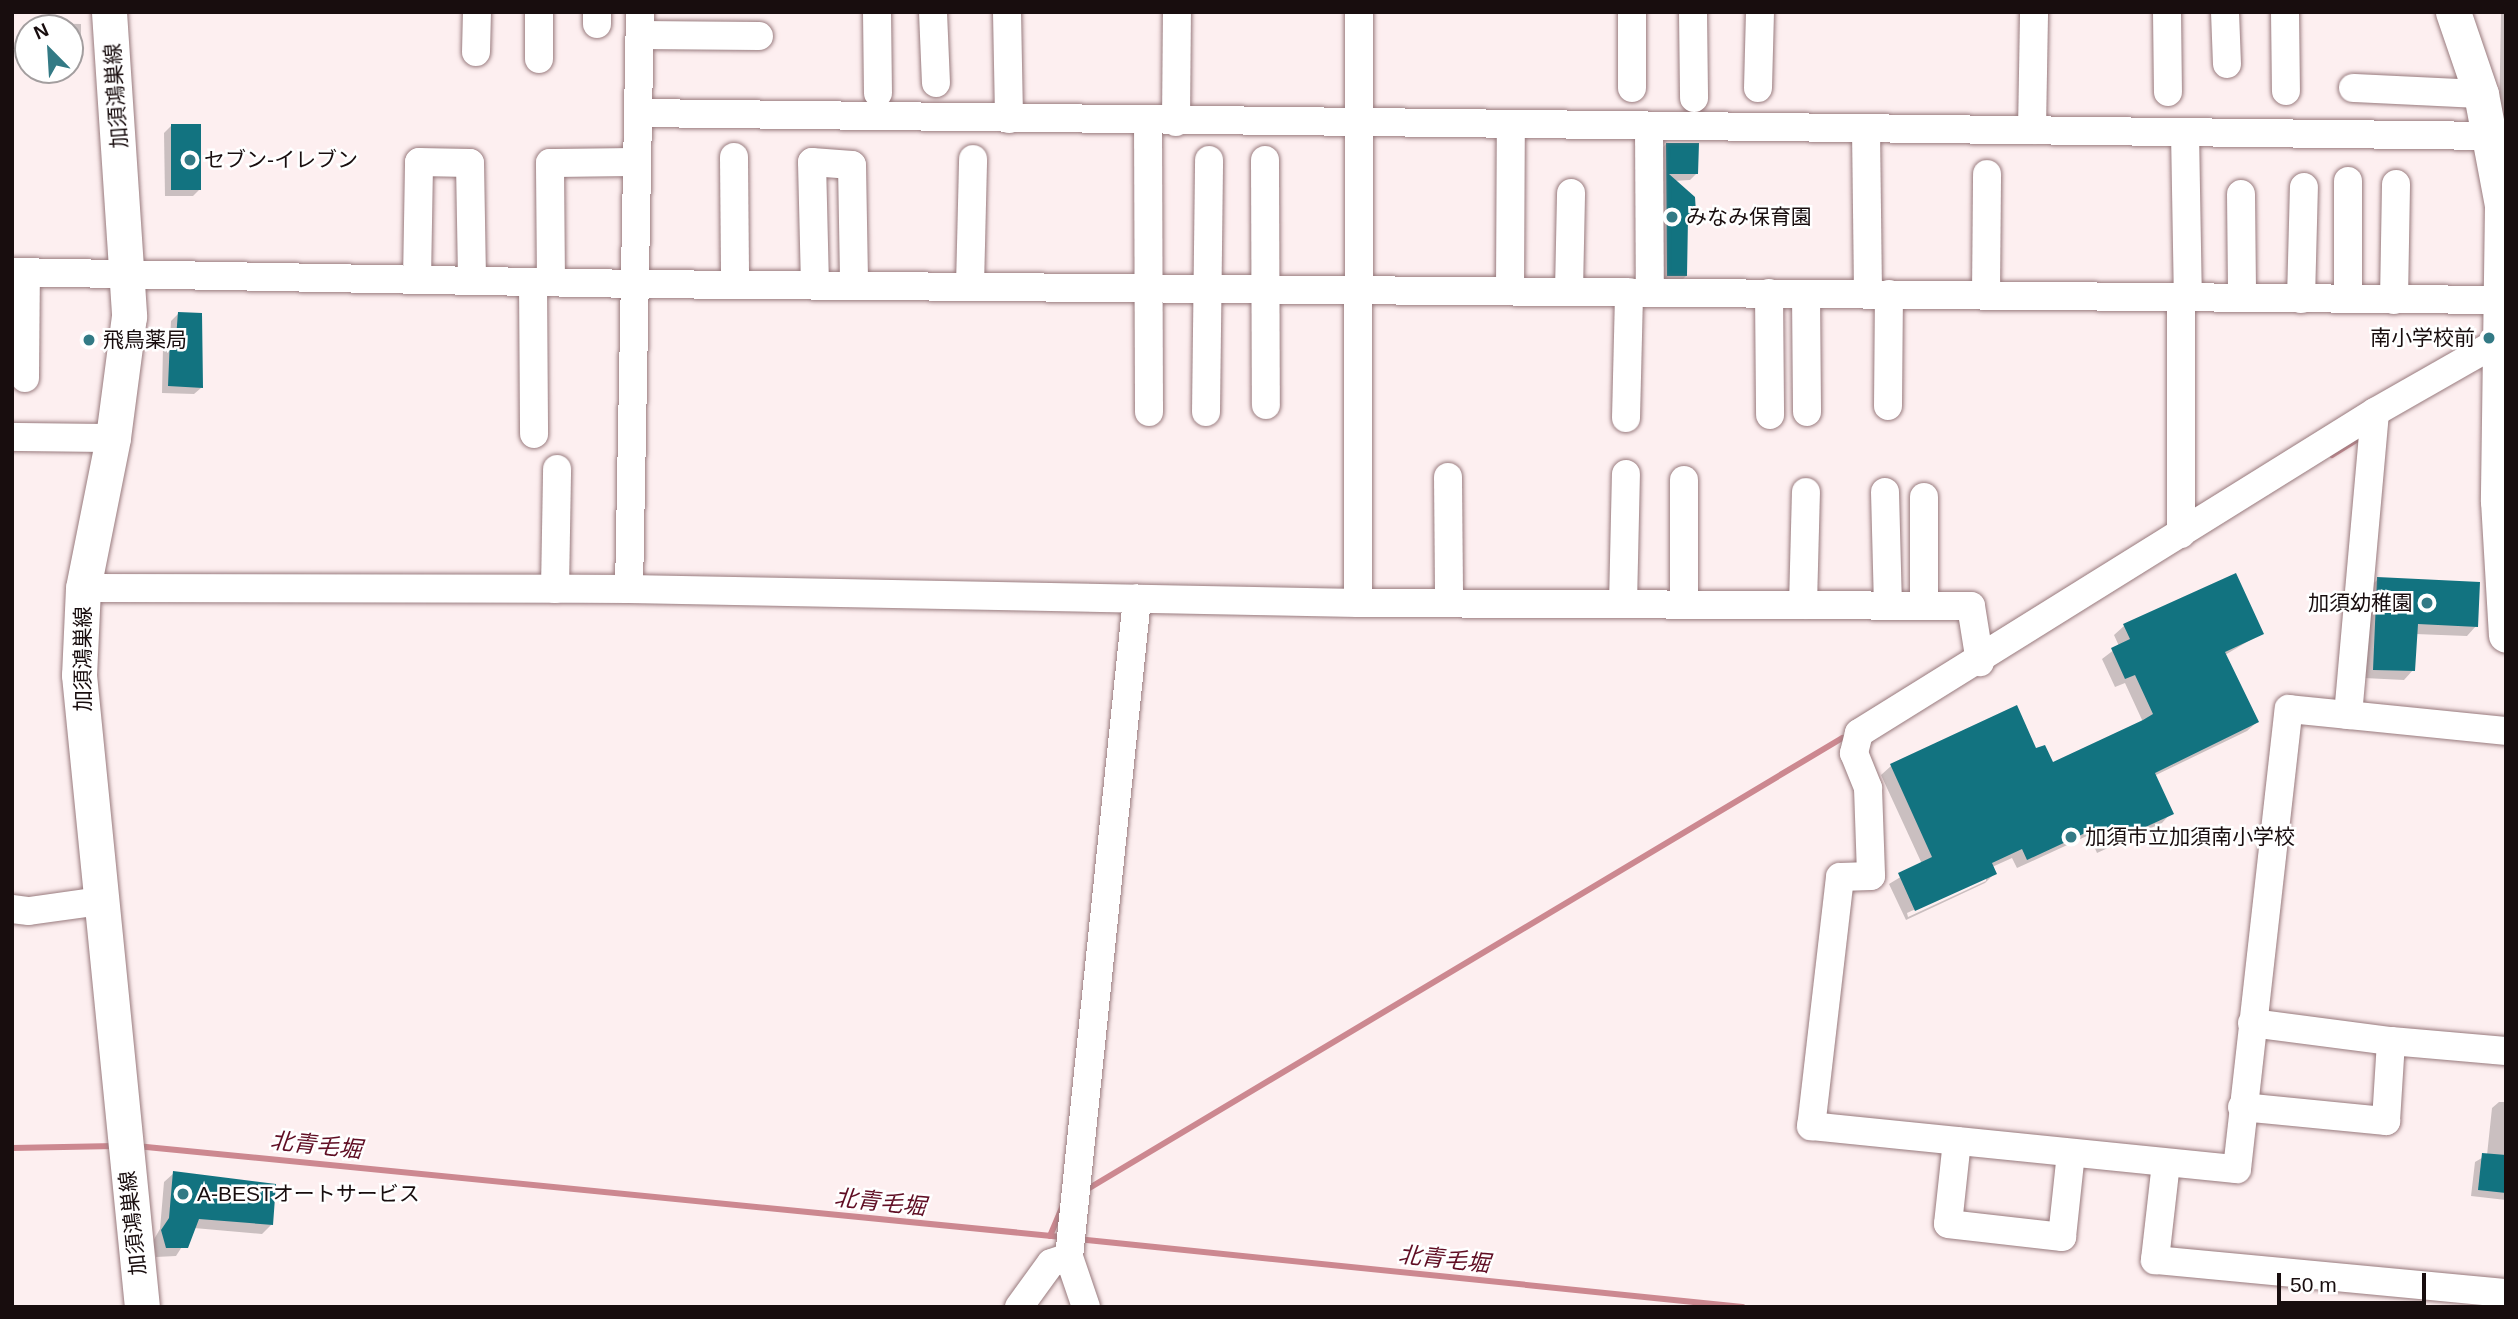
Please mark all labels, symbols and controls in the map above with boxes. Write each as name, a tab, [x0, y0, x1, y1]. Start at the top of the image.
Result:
north arrow	[14, 14, 84, 84]
text: N	[31, 19, 52, 44]
street label: 加須鴻巣線	[100, 43, 132, 149]
place label: セブン-イレブン	[204, 147, 358, 173]
marker: セブン-イレブン	[182, 152, 198, 168]
place label: みなみ保育園	[1686, 204, 1812, 230]
marker: みなみ保育園	[1664, 209, 1680, 225]
place label: 南小学校前	[2370, 325, 2475, 351]
place label: 飛鳥薬局	[103, 327, 187, 353]
marker: 南小学校前	[2481, 330, 2497, 346]
marker: 飛鳥薬局	[81, 332, 97, 348]
place label: 加須幼稚園	[2308, 590, 2413, 616]
marker: 加須幼稚園	[2419, 595, 2435, 611]
street label: 加須鴻巣線	[70, 607, 96, 711]
place label: 加須市立加須南小学校	[2085, 824, 2295, 850]
marker: 加須市立加須南小学校	[2063, 829, 2079, 845]
water label: 北青毛堀	[269, 1126, 363, 1164]
street label: 加須鴻巣線	[115, 1169, 151, 1277]
place label: A-BESTオートサービス	[197, 1181, 420, 1207]
water label: 北青毛堀	[833, 1183, 927, 1221]
marker: A-BESTオートサービス	[175, 1186, 191, 1202]
water label: 北青毛堀	[1397, 1240, 1491, 1278]
scale bar	[2280, 1260, 2429, 1304]
text: 50 m	[2290, 1273, 2337, 1296]

